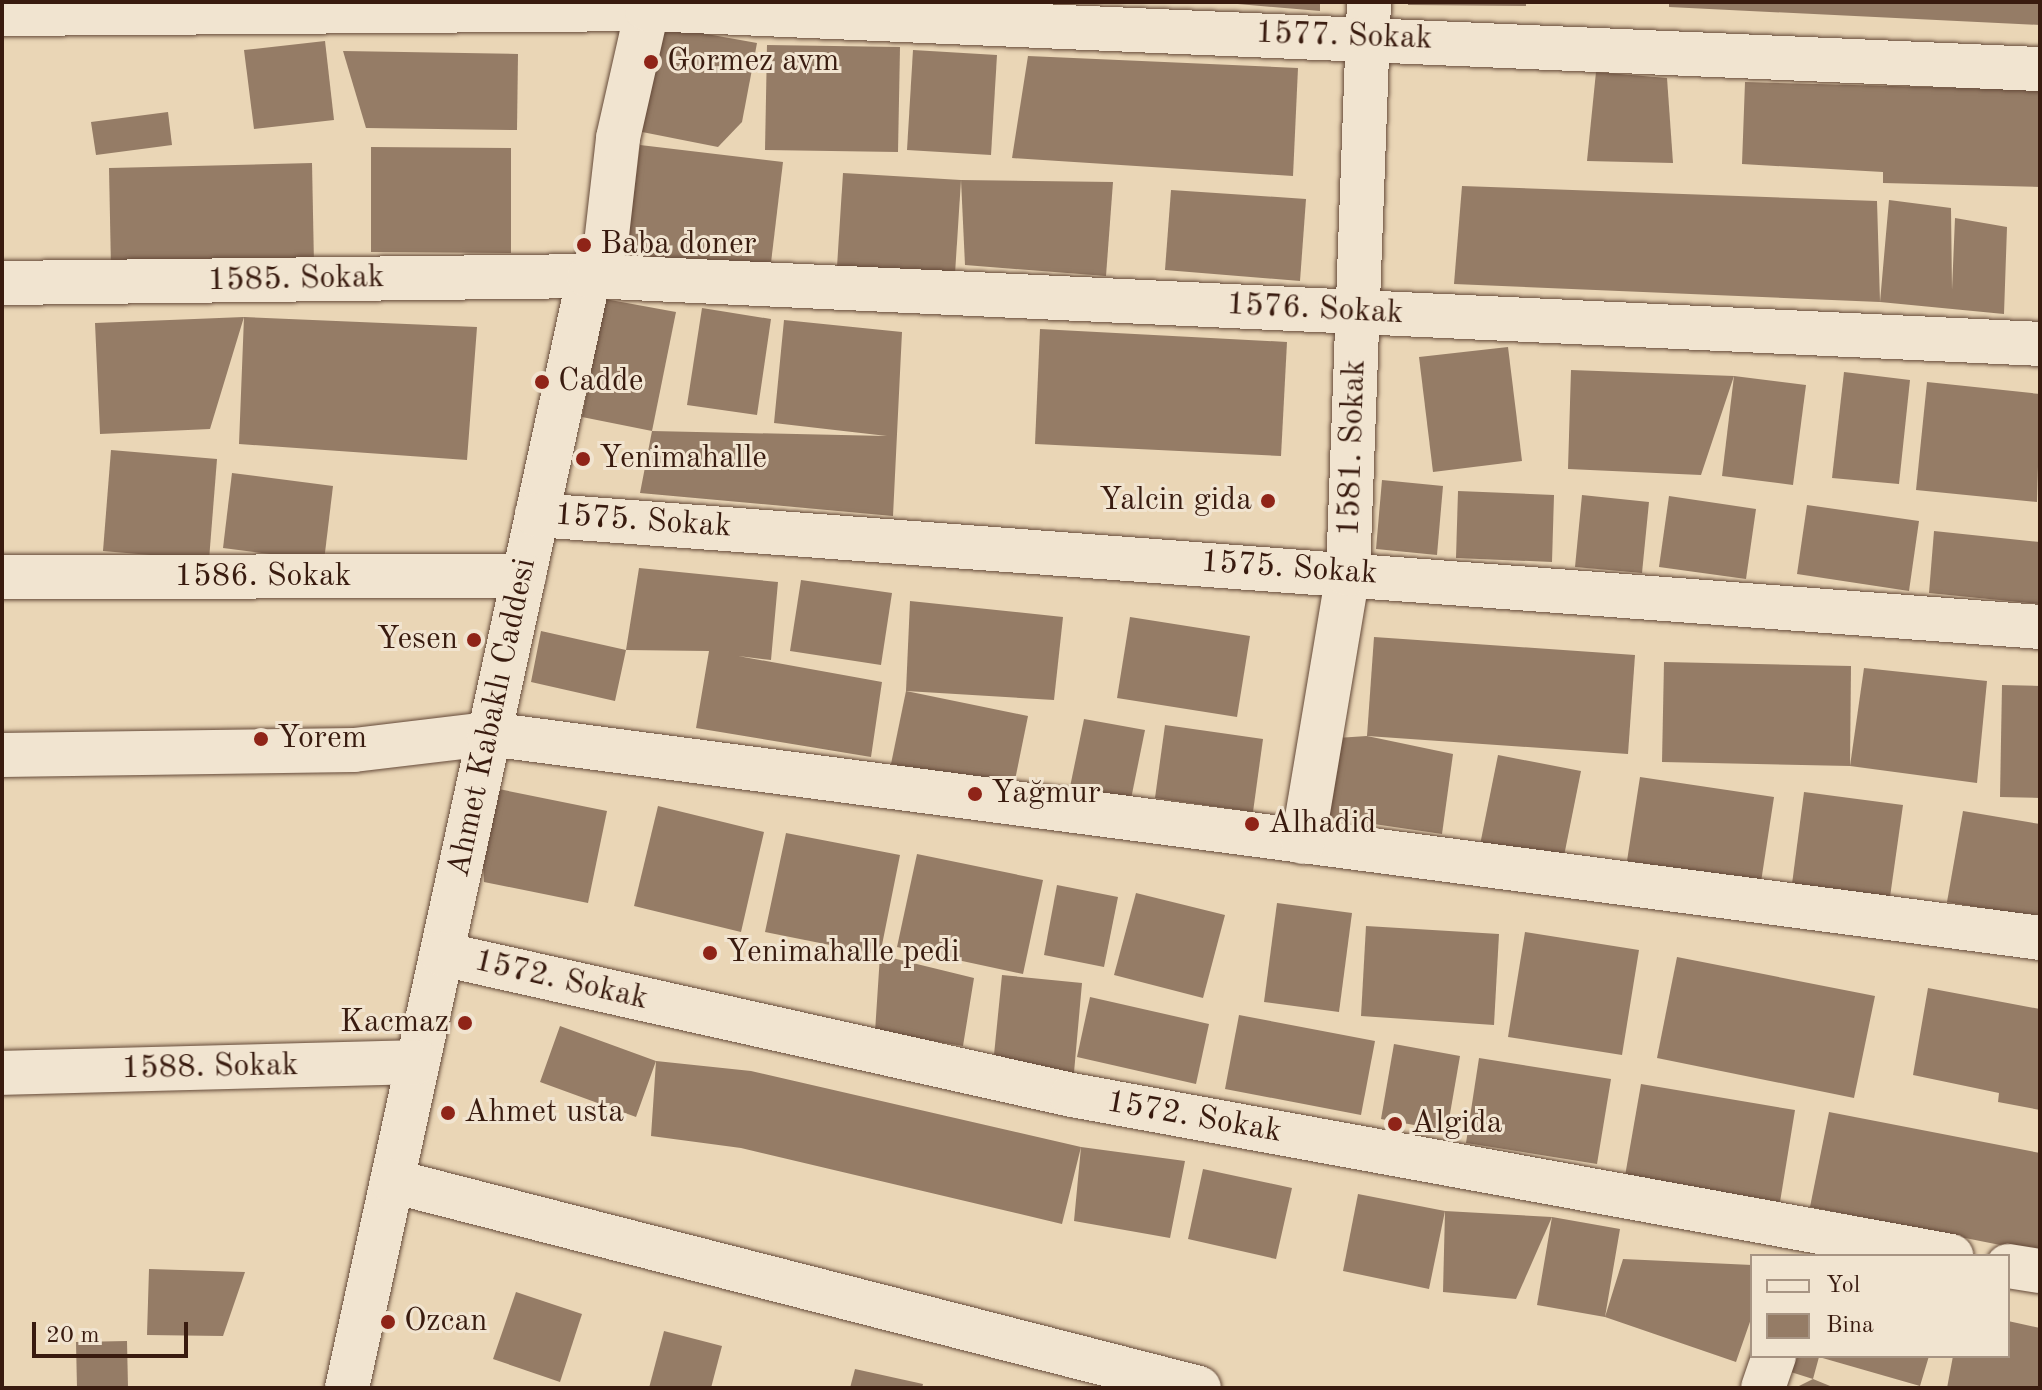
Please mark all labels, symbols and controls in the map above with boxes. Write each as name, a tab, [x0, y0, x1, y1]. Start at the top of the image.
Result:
street label: 1577. Sokak	[1255, 15, 1433, 59]
place label: Gormez avm	[667, 43, 839, 81]
marker: Gormez avm	[642, 53, 660, 71]
place label: Baba doner	[600, 226, 757, 264]
marker: Baba doner	[575, 236, 593, 254]
street label: 1585. Sokak	[207, 259, 385, 301]
street label: 1576. Sokak	[1226, 286, 1404, 334]
street label: 1581. Sokak	[1331, 359, 1375, 537]
place label: Cadde	[558, 363, 643, 401]
marker: Cadde	[533, 373, 551, 391]
place label: Yenimahalle	[599, 440, 767, 478]
marker: Yenimahalle	[574, 450, 592, 468]
place label: Yalcin gida	[1099, 482, 1252, 520]
marker: Yalcin gida	[1259, 492, 1277, 510]
street label: 1575. Sokak	[553, 497, 733, 547]
street label: 1575. Sokak	[1199, 544, 1379, 594]
street label: Ahmet Kabaklı Caddesi	[440, 555, 546, 881]
street label: 1586. Sokak	[175, 558, 351, 596]
place label: Yesen	[376, 621, 458, 659]
marker: Yesen	[465, 631, 483, 649]
place label: Yorem	[277, 720, 367, 758]
marker: Yorem	[252, 730, 270, 748]
place label: Yağmur	[991, 775, 1101, 813]
marker: Yağmur	[966, 785, 984, 803]
place label: Alhadid	[1268, 805, 1376, 843]
marker: Alhadid	[1243, 815, 1261, 833]
place label: Yenimahalle pedi	[726, 934, 960, 972]
street label: 1572. Sokak	[470, 942, 652, 1020]
marker: Yenimahalle pedi	[701, 944, 719, 962]
place label: Kacmaz	[340, 1004, 449, 1042]
marker: Kacmaz	[456, 1014, 474, 1032]
street label: 1588. Sokak	[121, 1047, 299, 1089]
street label: 1572. Sokak	[1104, 1084, 1284, 1152]
place label: Ahmet usta	[464, 1094, 624, 1132]
marker: Ahmet usta	[439, 1104, 457, 1122]
place label: Algida	[1411, 1105, 1503, 1143]
marker: Algida	[1386, 1115, 1404, 1133]
legend	[1750, 1254, 2010, 1358]
text: Yol	[1826, 1274, 1860, 1298]
place label: Ozcan	[404, 1303, 488, 1341]
scale bar	[36, 1306, 192, 1356]
marker: Ozcan	[379, 1313, 397, 1331]
text: Bina	[1826, 1314, 1874, 1338]
text: 20 m	[46, 1324, 100, 1348]

